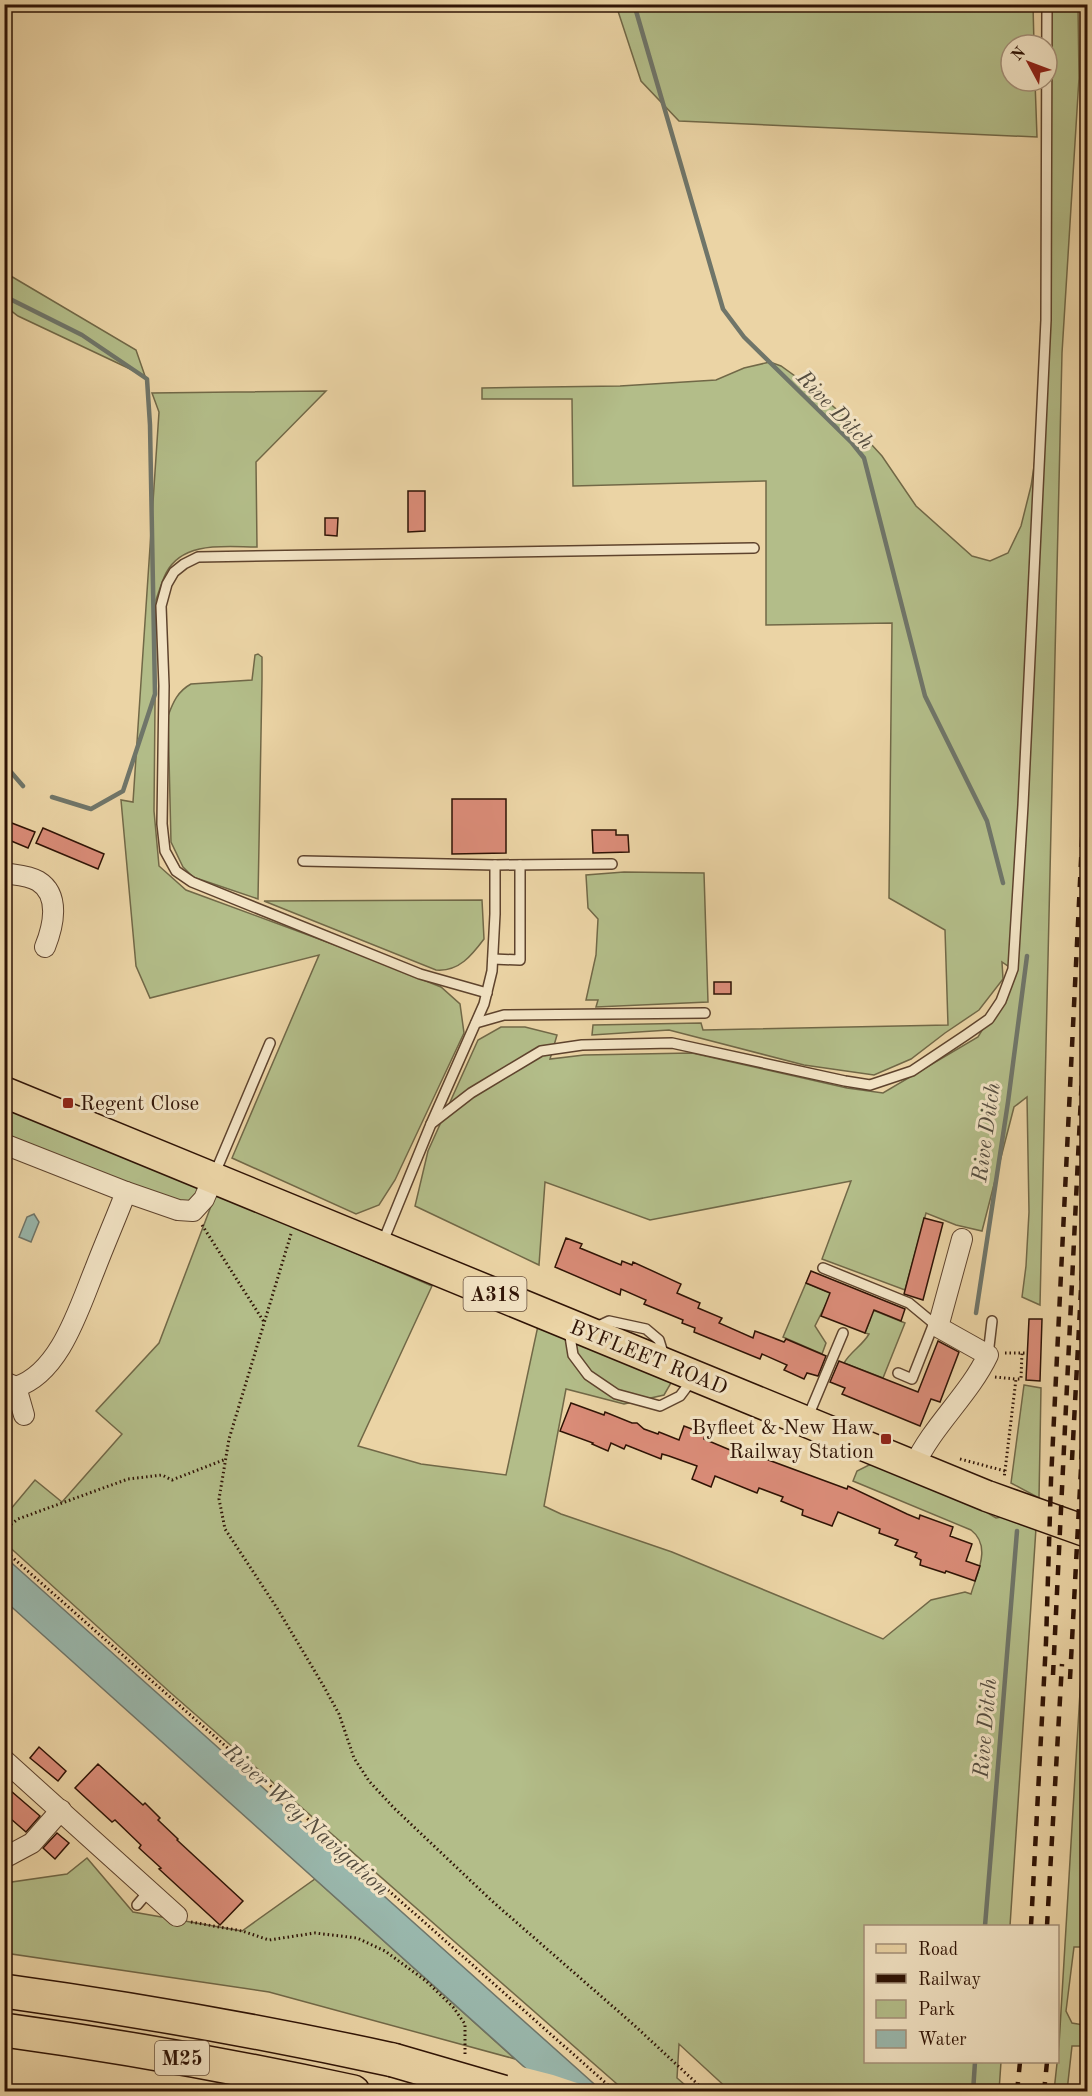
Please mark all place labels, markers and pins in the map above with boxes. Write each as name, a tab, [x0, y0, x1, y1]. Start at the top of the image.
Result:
place label: Regent Close	[80, 1094, 199, 1115]
marker: Regent Close	[61, 1096, 75, 1110]
place label: Byfleet & New Haw Railway Station	[692, 1418, 874, 1463]
marker: Byfleet & New Haw Railway Station	[879, 1432, 893, 1446]

